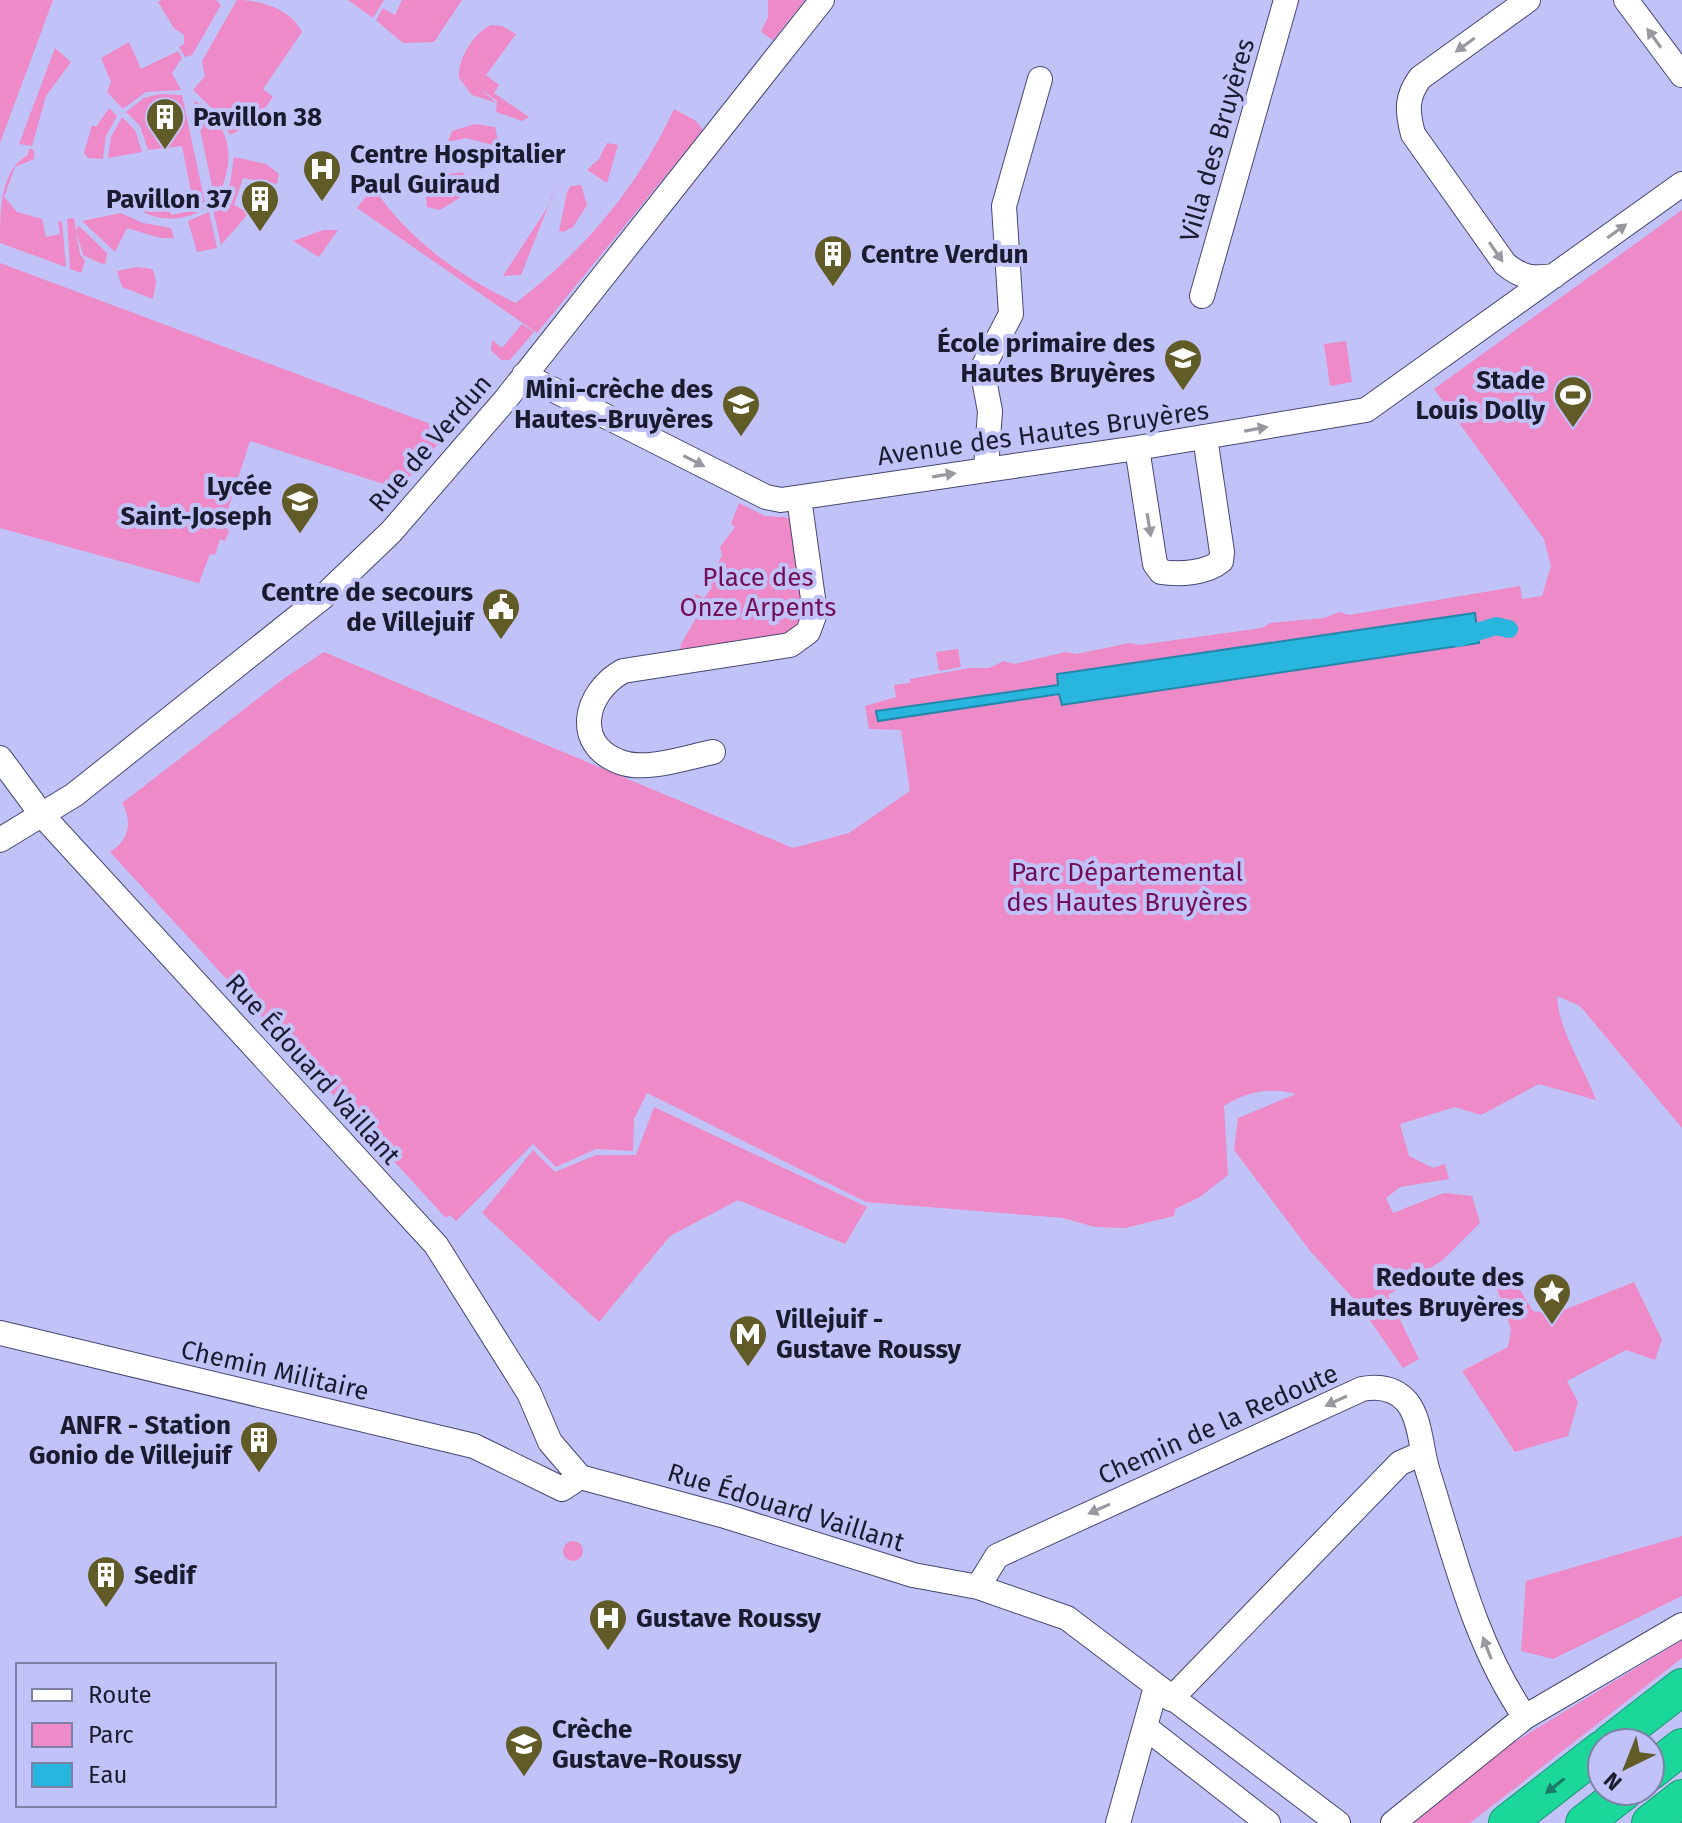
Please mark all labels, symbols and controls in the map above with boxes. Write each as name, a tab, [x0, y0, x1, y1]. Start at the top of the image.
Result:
one-way arrow	[1647, 27, 1663, 48]
street label: Villa des Bruyères	[1174, 35, 1261, 245]
one-way arrow	[1454, 37, 1475, 52]
building icon: Pavillon 38	[144, 96, 186, 151]
place label: Pavillon 38	[193, 102, 322, 133]
place label: Centre Hospitalier Paul Guiraud	[350, 139, 566, 200]
hospital icon: Centre Hospitalier Paul Guiraud	[301, 148, 343, 203]
building icon: Pavillon 37	[239, 178, 281, 233]
place label: Pavillon 37	[106, 184, 232, 215]
one-way arrow	[1607, 224, 1628, 239]
building icon: Centre Verdun	[812, 233, 854, 288]
place label: Centre Verdun	[861, 239, 1029, 270]
one-way arrow	[1488, 241, 1503, 262]
place label: École primaire des Hautes Bruyères	[937, 327, 1155, 389]
school or university icon: École primaire des Hautes Bruyères	[1162, 337, 1204, 392]
place label: Stade Louis Dolly	[1415, 365, 1546, 426]
street label: Rue de Verdun	[362, 368, 498, 518]
place label: Mini-crèche des Hautes-Bruyères	[514, 374, 713, 435]
sports icon: Stade Louis Dolly	[1552, 374, 1594, 429]
school or university icon: Mini-crèche des Hautes-Bruyères	[720, 383, 762, 438]
street label: Avenue des Hautes Bruyères	[875, 395, 1211, 472]
one-way arrow	[1244, 422, 1269, 434]
one-way arrow	[683, 454, 706, 467]
one-way arrow	[932, 468, 957, 481]
place label: Lycée Saint-Joseph	[120, 471, 272, 532]
school or university icon: Lycée Saint-Joseph	[279, 480, 321, 535]
one-way arrow	[1143, 513, 1156, 538]
park label: Place des Onze Arpents	[680, 562, 836, 623]
place label: Centre de secours de Villejuif	[261, 577, 476, 638]
public building icon: Centre de secours de Villejuif	[480, 586, 522, 641]
park label: Parc Départemental des Hautes Bruyères	[1006, 857, 1248, 918]
street label: Rue Édouard Vaillant	[219, 968, 407, 1171]
place label: Redoute des Hautes Bruyères	[1329, 1262, 1524, 1323]
place icon: Redoute des Hautes Bruyères	[1531, 1271, 1573, 1326]
place label: Villejuif - Gustave Roussy	[775, 1304, 962, 1365]
metro station icon: Villejuif - Gustave Roussy	[727, 1313, 769, 1368]
street label: Chemin Militaire	[178, 1334, 372, 1407]
street label: Chemin de la Redoute	[1094, 1358, 1343, 1491]
one-way arrow	[1324, 1395, 1347, 1408]
place label: ANFR - Station Gonio de Villejuif	[29, 1410, 234, 1471]
building icon: ANFR - Station Gonio de Villejuif	[238, 1419, 280, 1474]
street label: Rue Édouard Vaillant	[664, 1457, 908, 1558]
one-way arrow	[1087, 1502, 1111, 1515]
building icon: Sedif	[85, 1554, 127, 1609]
place label: Sedif	[134, 1560, 198, 1591]
hospital icon: Gustave Roussy	[587, 1597, 629, 1652]
place label: Gustave Roussy	[636, 1603, 822, 1634]
one-way arrow	[1480, 1636, 1493, 1660]
legend	[16, 1663, 276, 1807]
text: Route	[88, 1681, 152, 1709]
place label: Crèche Gustave-Roussy	[552, 1714, 742, 1775]
text: Parc	[88, 1721, 134, 1749]
school or university icon: Crèche Gustave-Roussy	[503, 1723, 545, 1778]
north arrow	[1586, 1727, 1666, 1807]
text: Eau	[88, 1761, 128, 1789]
text: N	[1598, 1766, 1627, 1796]
one-way arrow	[1544, 1778, 1565, 1794]

